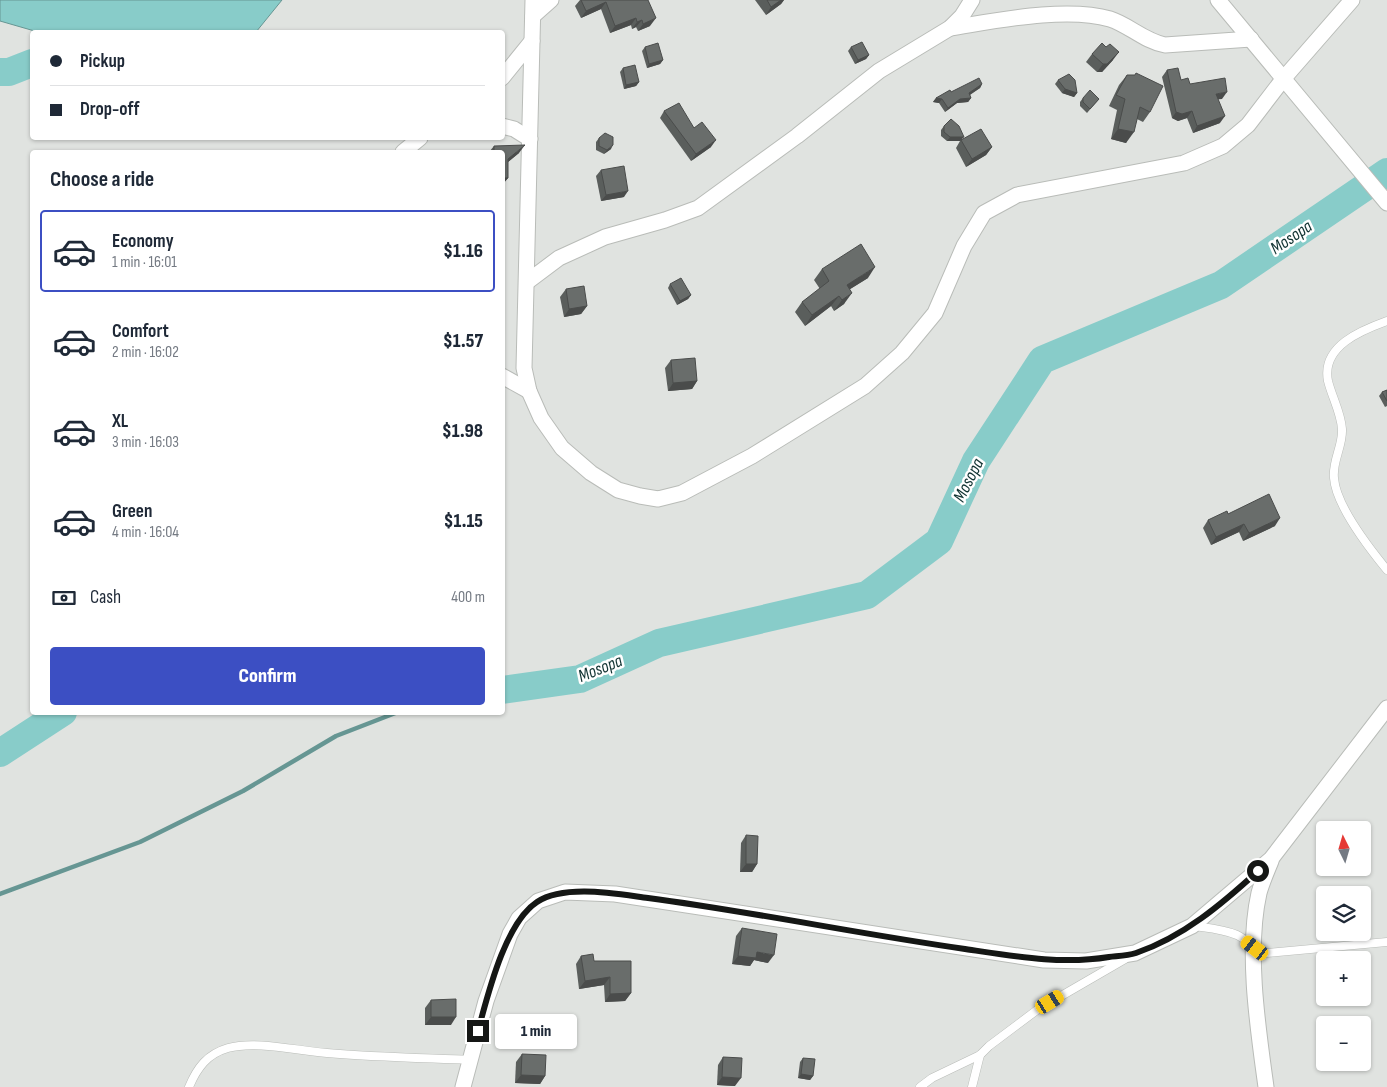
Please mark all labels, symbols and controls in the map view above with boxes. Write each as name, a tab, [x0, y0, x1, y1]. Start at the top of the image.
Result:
text: Pickup	[80, 50, 125, 73]
text: Drop-off	[80, 98, 140, 121]
text: Choose a ride	[50, 166, 154, 193]
water label: Mosopa	[1266, 215, 1317, 259]
icon: car	[52, 229, 97, 274]
text: Economy	[112, 230, 174, 253]
text: $1.16	[443, 240, 483, 263]
text: 1 min · 16:01	[112, 253, 177, 272]
icon: car	[52, 319, 97, 364]
text: Comfort	[112, 320, 169, 343]
text: $1.57	[443, 330, 483, 353]
text: 2 min · 16:02	[112, 343, 179, 362]
icon: car	[52, 409, 97, 454]
text: XL	[112, 410, 128, 433]
text: $1.98	[442, 420, 483, 443]
text: 3 min · 16:03	[112, 433, 179, 452]
water label: Mosopa	[949, 454, 989, 505]
icon: car	[52, 499, 97, 544]
text: Green	[112, 500, 152, 523]
text: $1.15	[444, 510, 483, 533]
text: 4 min · 16:04	[112, 523, 179, 542]
icon: cash	[50, 584, 78, 612]
text: Cash	[90, 586, 121, 609]
text: 400 m	[451, 588, 485, 607]
button: Confirm	[50, 647, 485, 705]
water label: Mosopa	[575, 650, 626, 687]
north arrow	[1316, 821, 1371, 876]
map controls	[1316, 821, 1371, 1071]
route start	[1247, 860, 1269, 882]
button: layers	[1316, 886, 1371, 941]
car	[1238, 933, 1271, 963]
button: +	[1316, 951, 1371, 1006]
car	[1033, 988, 1066, 1016]
callout: 1 min	[496, 1014, 578, 1048]
button: −	[1316, 1016, 1371, 1071]
route end	[467, 1020, 489, 1042]
text: 1 min	[521, 1022, 551, 1041]

